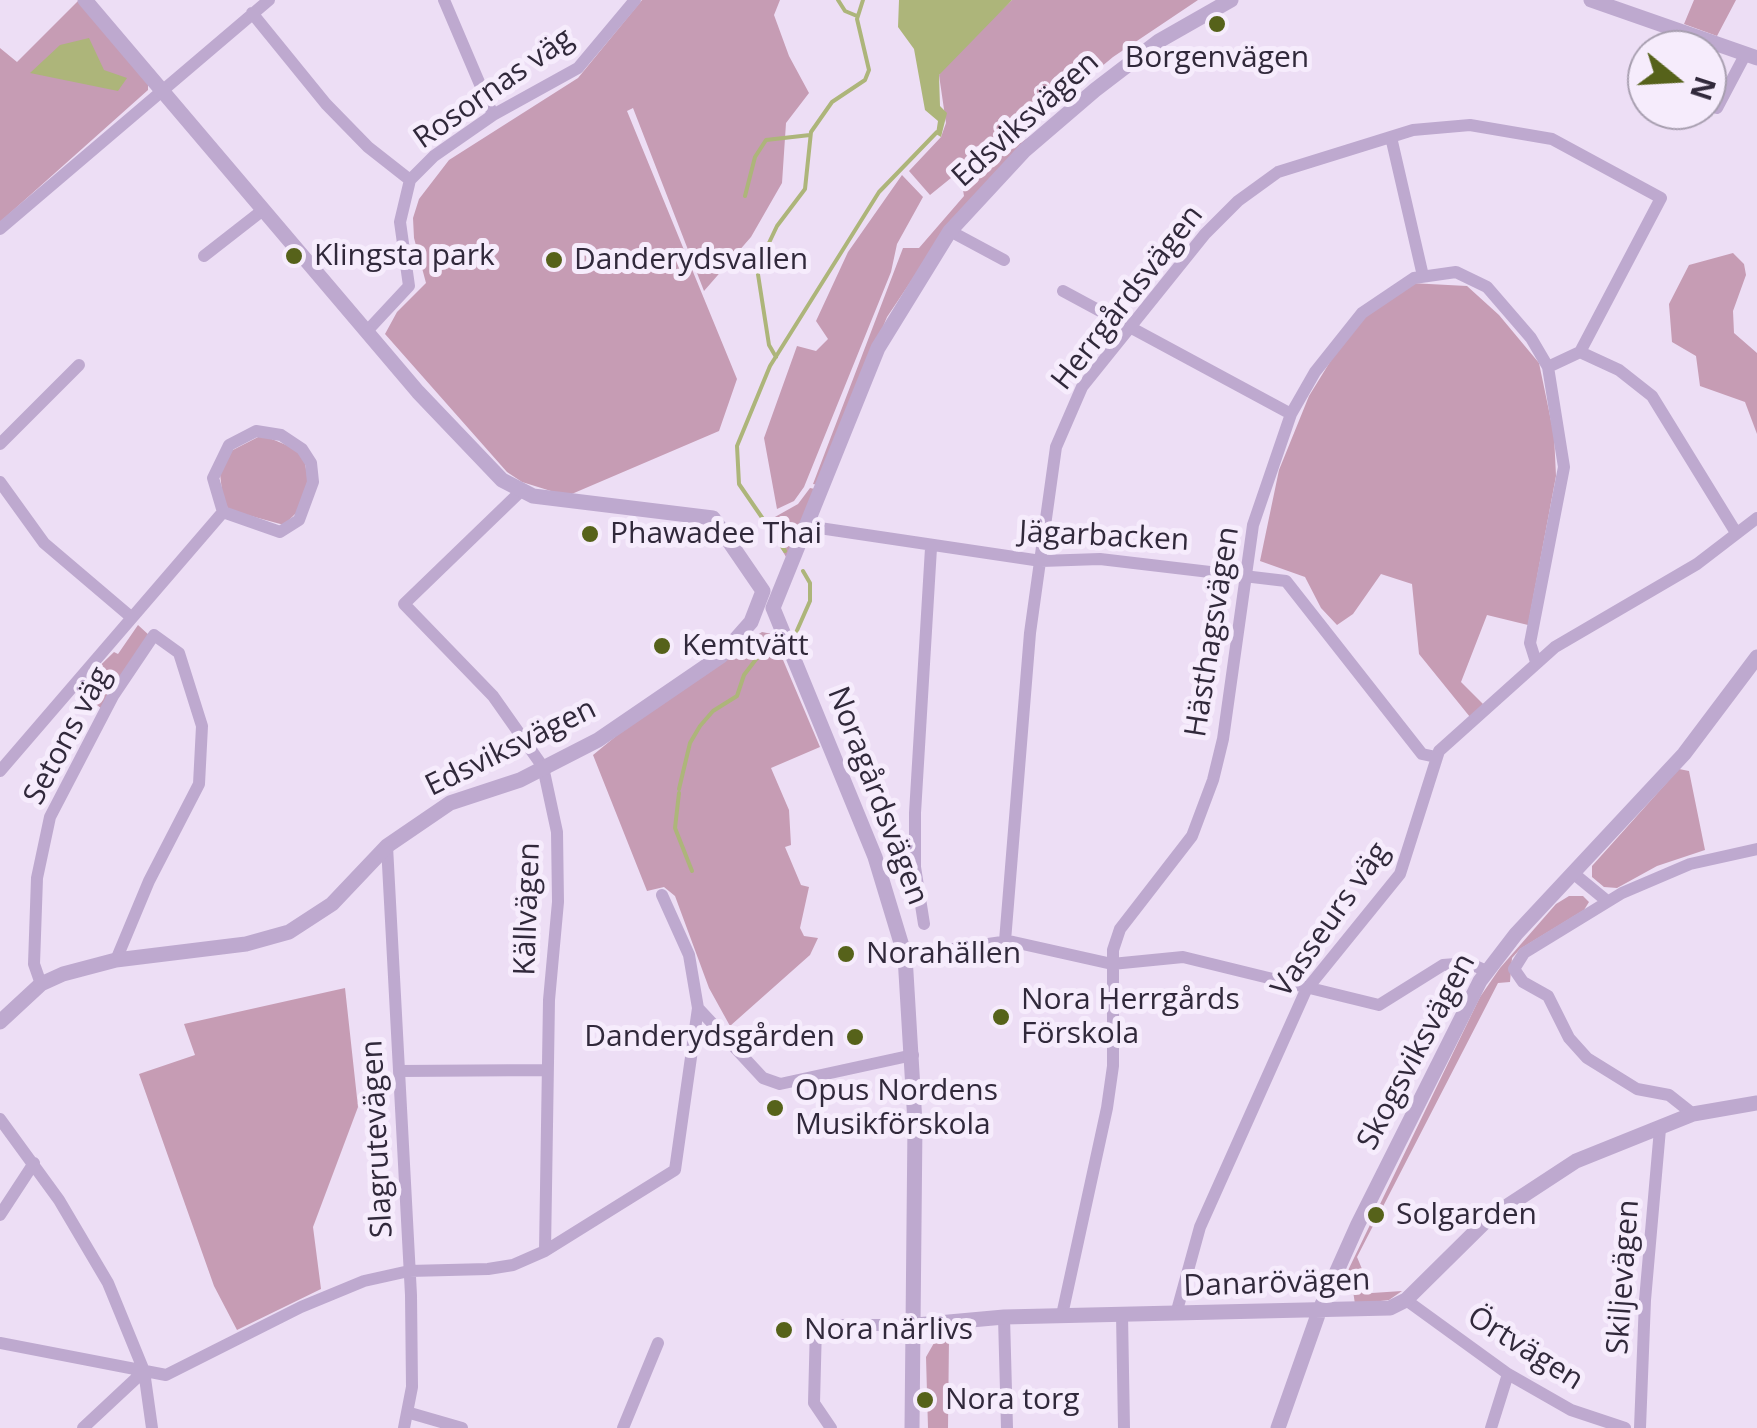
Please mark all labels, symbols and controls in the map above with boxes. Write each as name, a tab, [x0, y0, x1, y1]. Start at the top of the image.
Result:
marker: Borgenvägen	[1206, 13, 1228, 35]
street label: Rosornas väg	[407, 21, 581, 157]
north arrow	[1627, 30, 1727, 130]
place label: Borgenvägen	[1125, 40, 1309, 76]
street label: Edsviksvägen	[945, 45, 1107, 195]
text: N	[1682, 72, 1725, 105]
street label: Herrgårdsvägen	[1045, 198, 1211, 398]
place label: Klingsta park	[314, 238, 495, 274]
place label: Danderydsvallen	[574, 242, 808, 278]
marker: Klingsta park	[283, 245, 305, 267]
marker: Danderydsvallen	[543, 249, 565, 271]
street label: Jägarbacken	[1018, 515, 1190, 559]
place label: Phawadee Thai	[610, 516, 822, 552]
marker: Phawadee Thai	[579, 523, 601, 545]
street label: Hästhagsvägen	[1179, 524, 1247, 740]
place label: Kemtvätt	[682, 628, 809, 664]
marker: Kemtvätt	[651, 635, 673, 657]
street label: Setons väg	[17, 661, 119, 811]
street label: Noragårdsvägen	[819, 682, 935, 910]
street label: Edsviksvägen	[420, 691, 602, 805]
street label: Vasseurs väg	[1264, 836, 1398, 1004]
street label: Källvägen	[508, 842, 548, 976]
place label: Norahällen	[866, 936, 1021, 972]
marker: Norahällen	[835, 943, 857, 965]
street label: Skogsviksvägen	[1350, 948, 1484, 1156]
place label: Nora Herrgårds Förskola	[1021, 982, 1240, 1052]
marker: Nora Herrgårds Förskola	[990, 1006, 1012, 1028]
place label: Danderydsgården	[584, 1019, 835, 1055]
marker: Danderydsgården	[844, 1026, 866, 1048]
street label: Slagrutevägen	[355, 1039, 401, 1239]
place label: Opus Nordens Musikförskola	[795, 1073, 998, 1144]
marker: Opus Nordens Musikförskola	[764, 1097, 786, 1119]
place label: Solgarden	[1396, 1197, 1537, 1233]
street label: Skiljevägen	[1601, 1198, 1647, 1356]
marker: Solgarden	[1365, 1204, 1387, 1226]
street label: Danarövägen	[1183, 1263, 1371, 1305]
street label: Örtvägen	[1461, 1299, 1589, 1399]
place label: Nora närlivs	[804, 1312, 973, 1348]
marker: Nora närlivs	[773, 1319, 795, 1341]
place label: Nora torg	[945, 1382, 1080, 1418]
marker: Nora torg	[914, 1389, 936, 1411]

